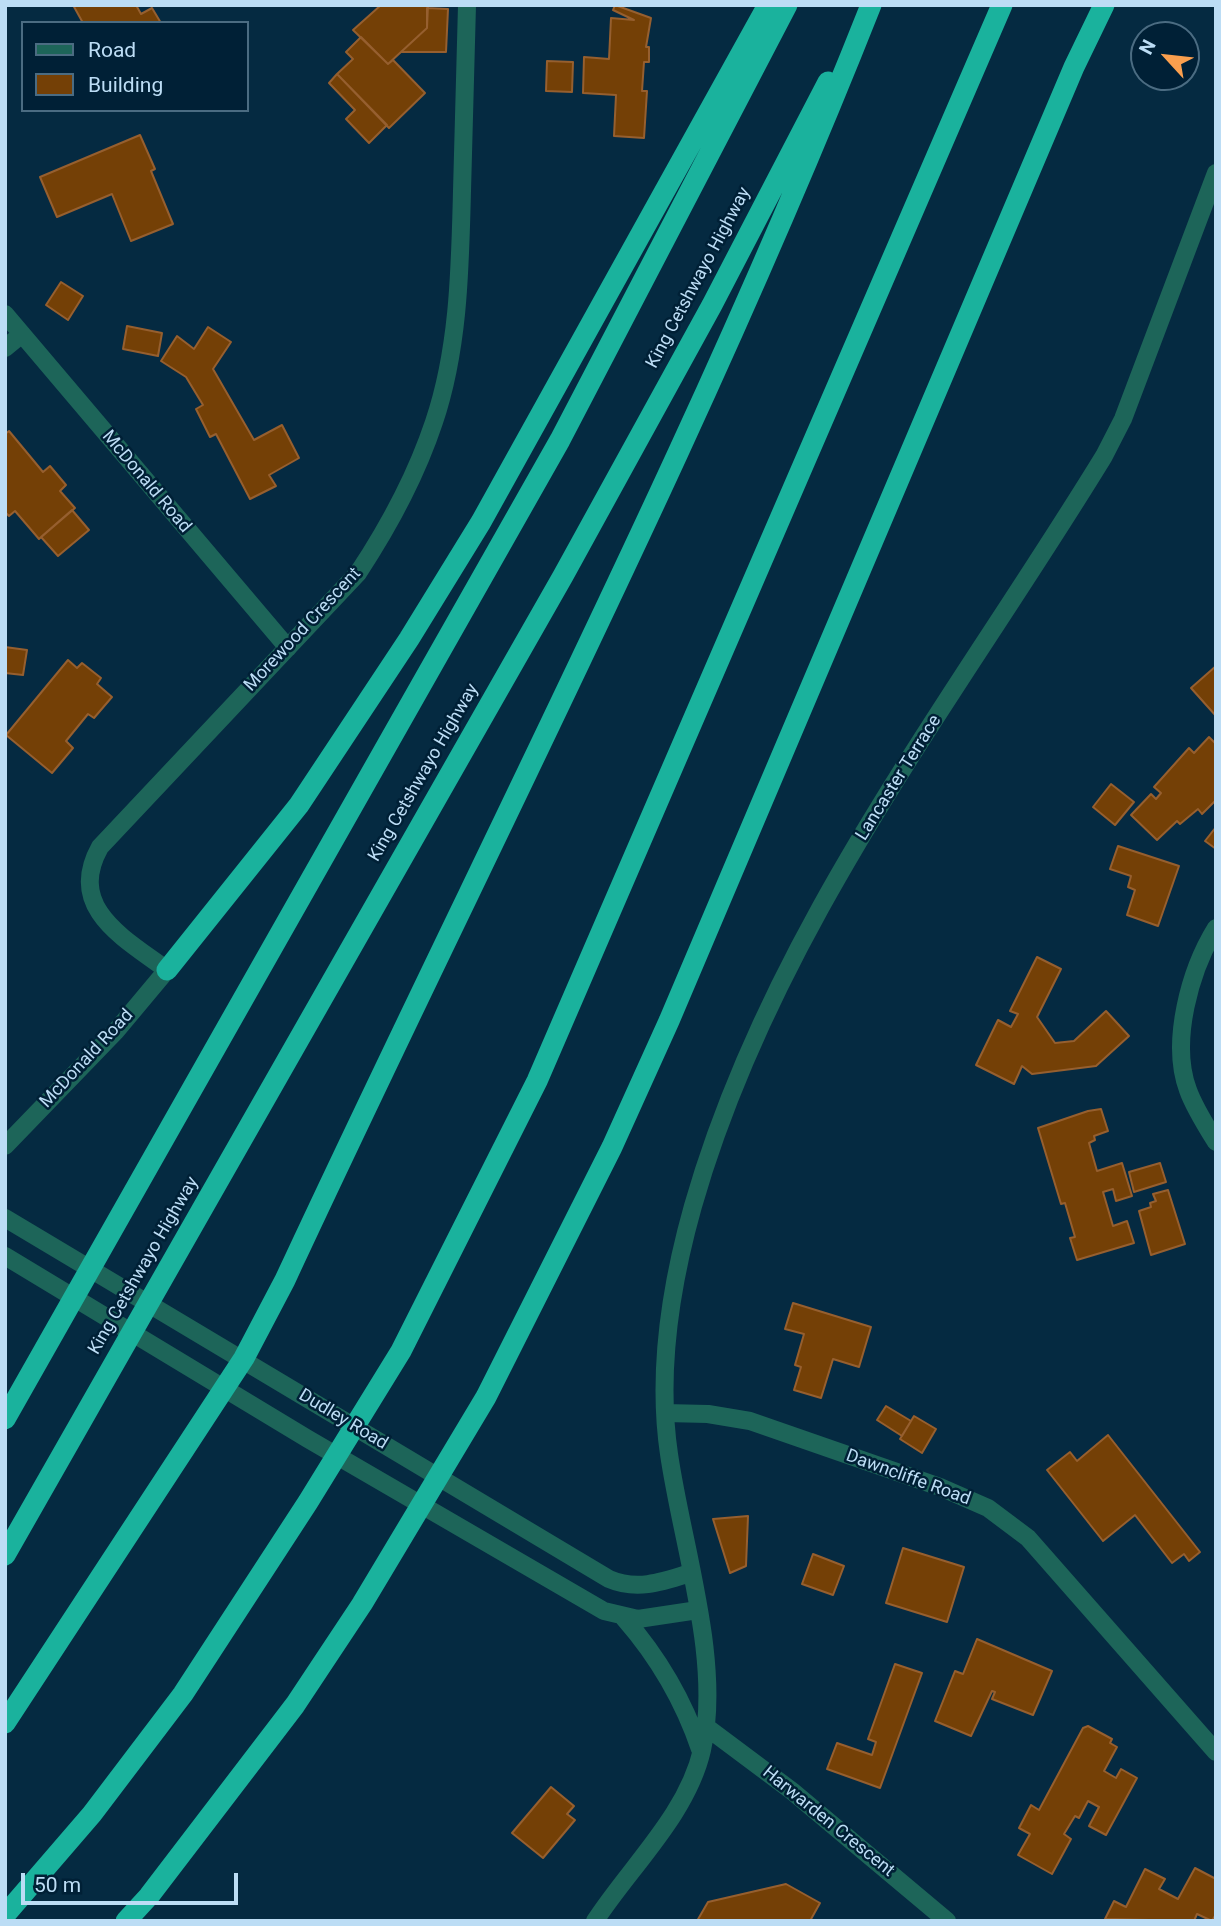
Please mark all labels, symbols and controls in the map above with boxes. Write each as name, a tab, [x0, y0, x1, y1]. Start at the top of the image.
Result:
legend	[21, 21, 248, 112]
north arrow	[1130, 21, 1200, 91]
text: N	[1134, 36, 1161, 58]
text: Road	[88, 38, 136, 62]
text: Building	[88, 73, 163, 97]
street label: King Cetshwayo Highway	[642, 184, 756, 372]
street label: McDonald Road	[97, 426, 195, 538]
street label: Morewood Crescent	[240, 564, 366, 696]
street label: King Cetshwayo Highway	[364, 680, 484, 866]
street label: Lancaster Terrace	[852, 711, 946, 845]
street label: McDonald Road	[36, 1005, 138, 1113]
street label: King Cetshwayo Highway	[84, 1173, 204, 1359]
street label: Dudley Road	[295, 1385, 391, 1455]
street label: Dawncliffe Road	[843, 1445, 973, 1511]
street label: Harwarden Crescent	[758, 1762, 898, 1882]
scale bar	[24, 1860, 242, 1904]
text: 50 m	[34, 1873, 81, 1897]

